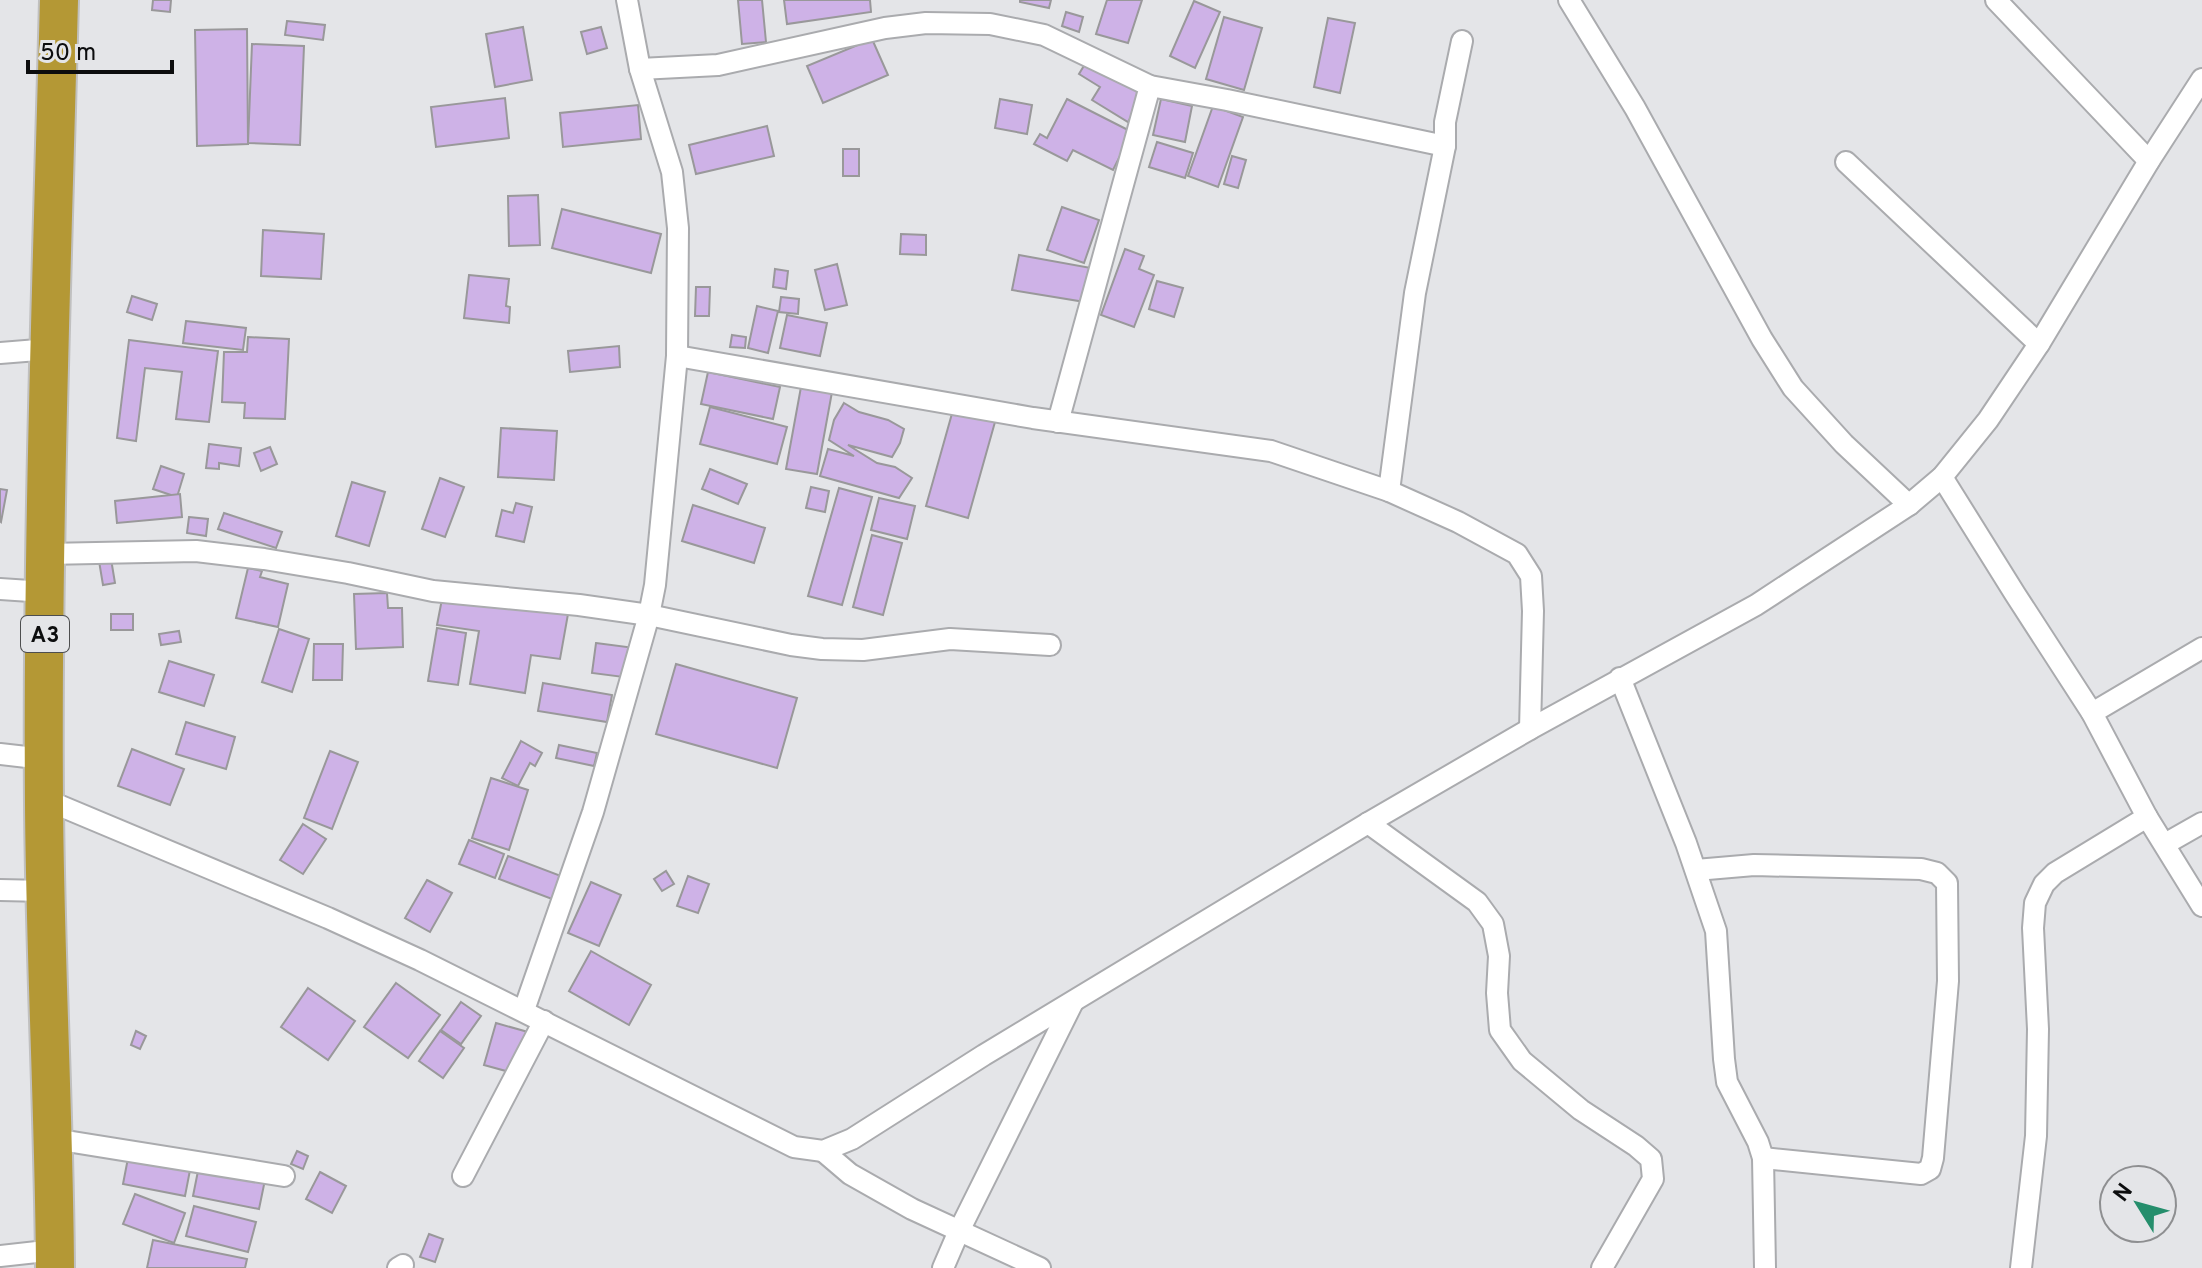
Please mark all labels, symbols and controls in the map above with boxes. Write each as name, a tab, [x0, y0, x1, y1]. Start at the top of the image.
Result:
scale bar	[28, 24, 172, 74]
text: 50 m	[40, 39, 96, 69]
road number: A3	[21, 616, 69, 652]
north arrow	[2098, 1164, 2178, 1244]
text: N	[2108, 1179, 2140, 1208]

